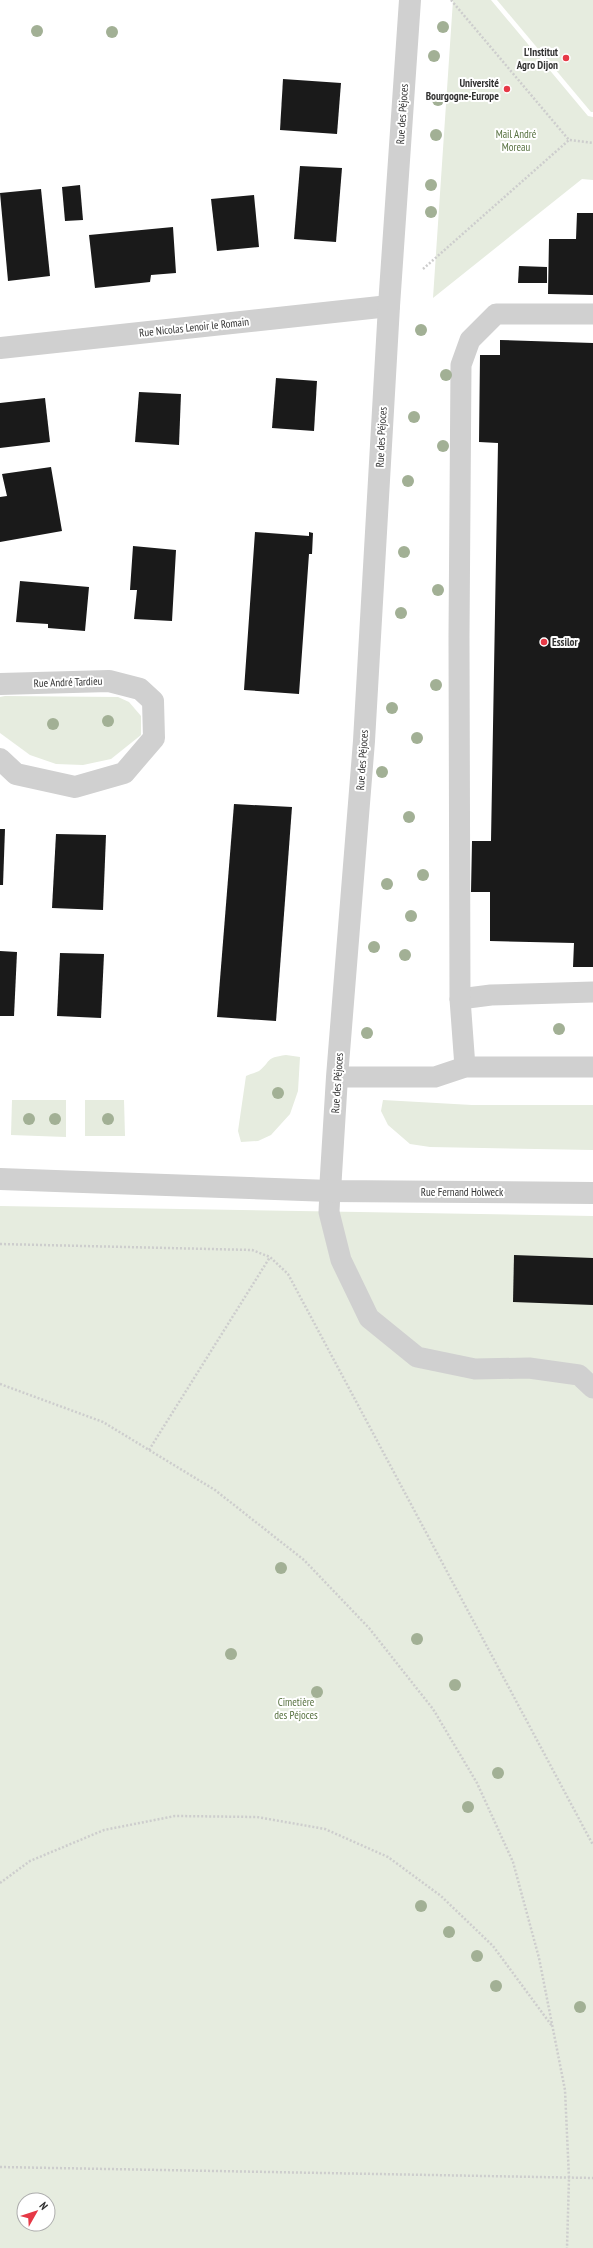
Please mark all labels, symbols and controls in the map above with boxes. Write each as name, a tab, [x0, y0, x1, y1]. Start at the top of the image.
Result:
place label: L'Institut Agro Dijon	[516, 45, 559, 72]
marker: L'Institut Agro Dijon	[561, 53, 571, 63]
place label: Université Bourgogne-Europe	[426, 76, 499, 103]
street label: Rue des Péjoces	[393, 83, 411, 145]
marker: Université Bourgogne-Europe	[502, 84, 512, 94]
park label: Mail André Moreau	[496, 127, 537, 154]
street label: Rue Nicolas Lenoir le Romain	[138, 314, 250, 340]
street label: Rue des Péjoces	[372, 406, 390, 468]
place label: Essilor	[552, 635, 578, 649]
marker: Essilor	[539, 637, 549, 647]
street label: Rue André Tardieu	[33, 674, 103, 690]
street label: Rue des Péjoces	[353, 729, 371, 791]
street label: Rue des Péjoces	[328, 1052, 346, 1114]
street label: Rue Fernand Holweck	[421, 1185, 504, 1199]
park label: Cimetière des Péjoces	[274, 1695, 318, 1722]
north arrow	[16, 2192, 56, 2232]
text: N	[36, 2199, 51, 2212]

